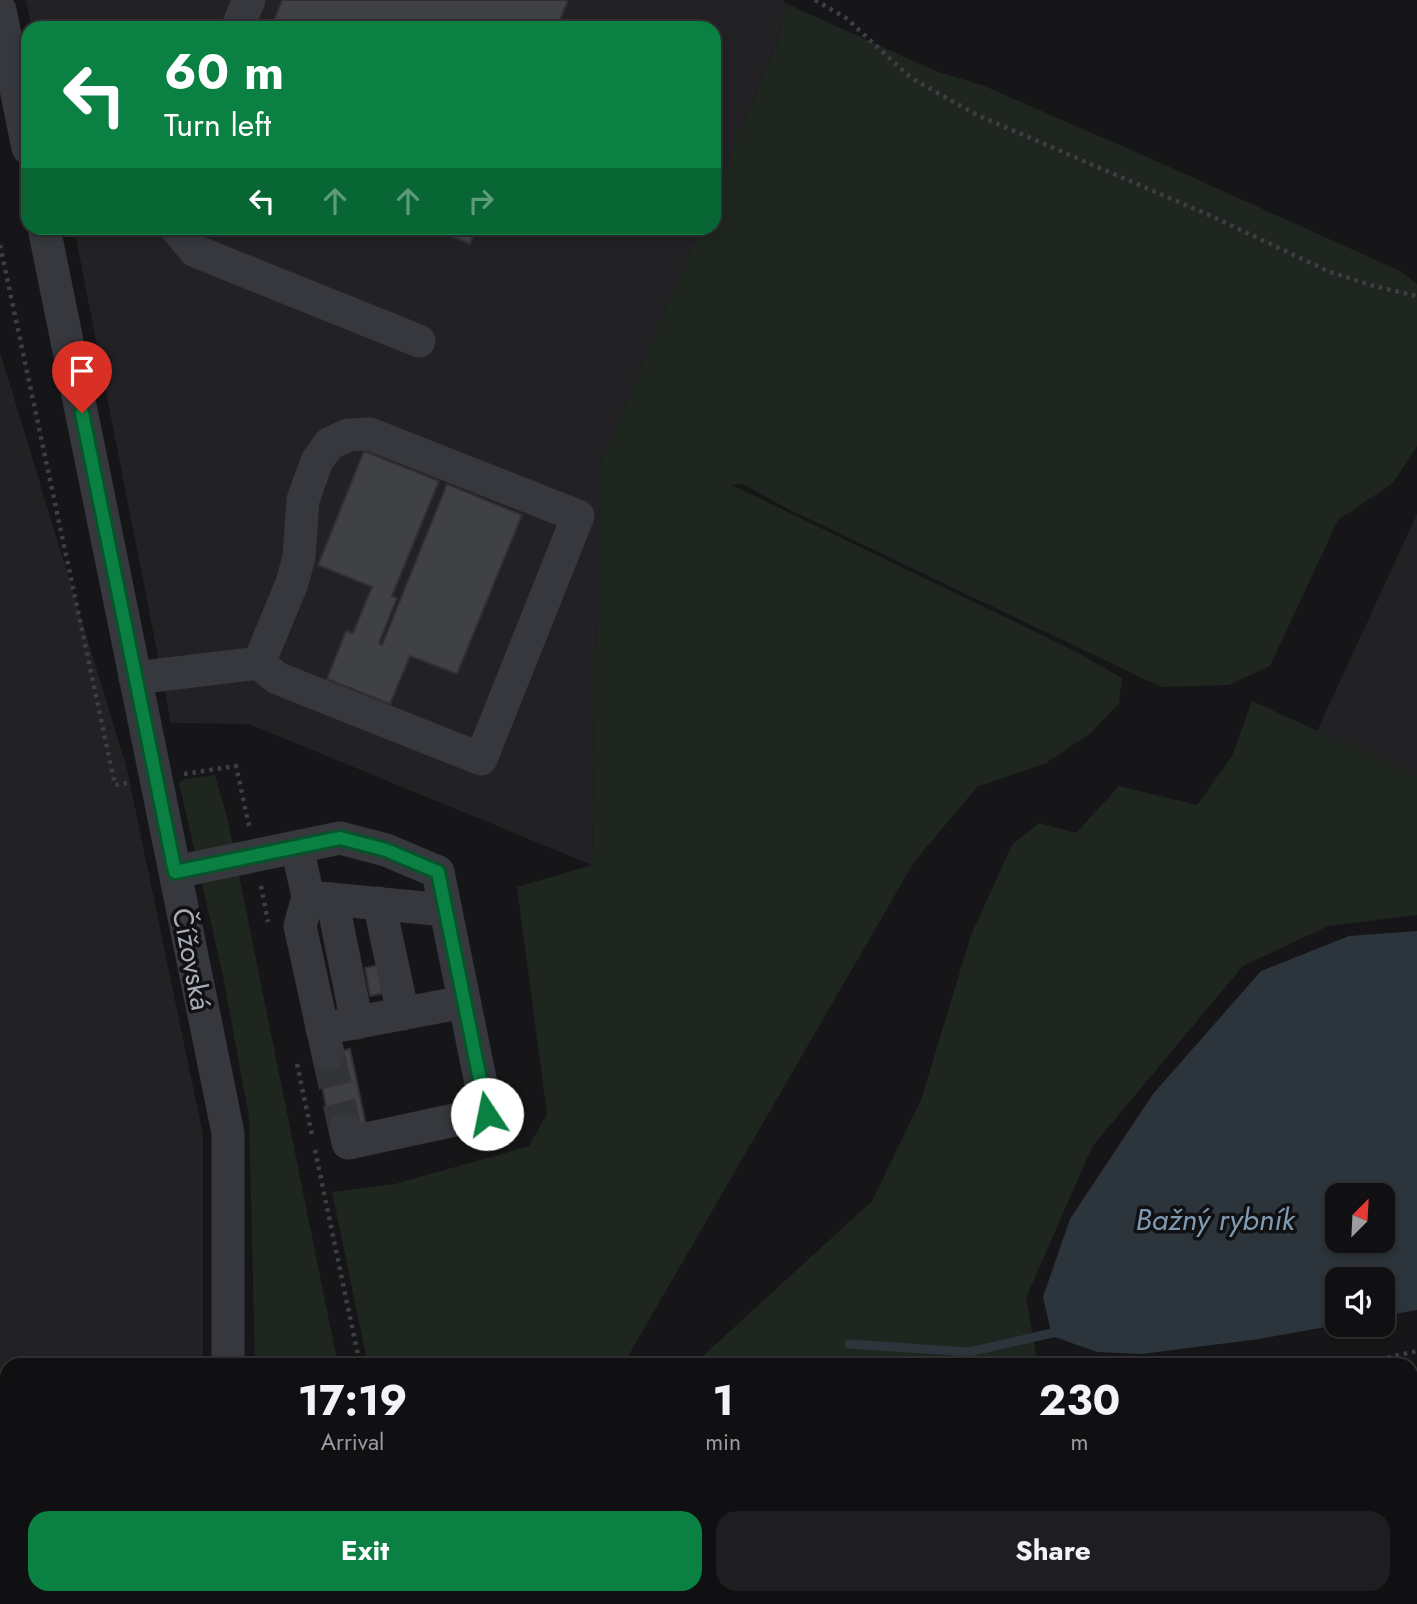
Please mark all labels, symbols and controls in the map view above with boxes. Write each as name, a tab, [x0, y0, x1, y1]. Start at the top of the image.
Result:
text: 60 m	[164, 37, 284, 107]
icon: left	[49, 49, 140, 140]
text: Turn left	[164, 102, 271, 148]
icon: left	[243, 182, 281, 220]
icon: ahead	[316, 182, 354, 220]
icon: ahead	[389, 182, 427, 220]
icon: right	[462, 182, 500, 220]
pin	[52, 341, 112, 413]
icon: arrive	[63, 352, 101, 390]
street label: Čížovská	[162, 904, 221, 1014]
position arrow	[450, 1077, 524, 1151]
north arrow	[1325, 1183, 1395, 1253]
map controls	[1325, 1183, 1395, 1337]
water label: Bažný rybník	[1135, 1198, 1296, 1241]
button: sound	[1325, 1267, 1395, 1337]
text: 17:19	[298, 1370, 407, 1431]
text: 1	[712, 1370, 734, 1431]
text: 230	[1039, 1370, 1120, 1431]
text: Arrival	[321, 1425, 384, 1459]
text: min	[705, 1425, 741, 1459]
text: m	[1071, 1425, 1089, 1459]
button: Exit	[28, 1511, 702, 1591]
button: Share	[716, 1511, 1390, 1591]

